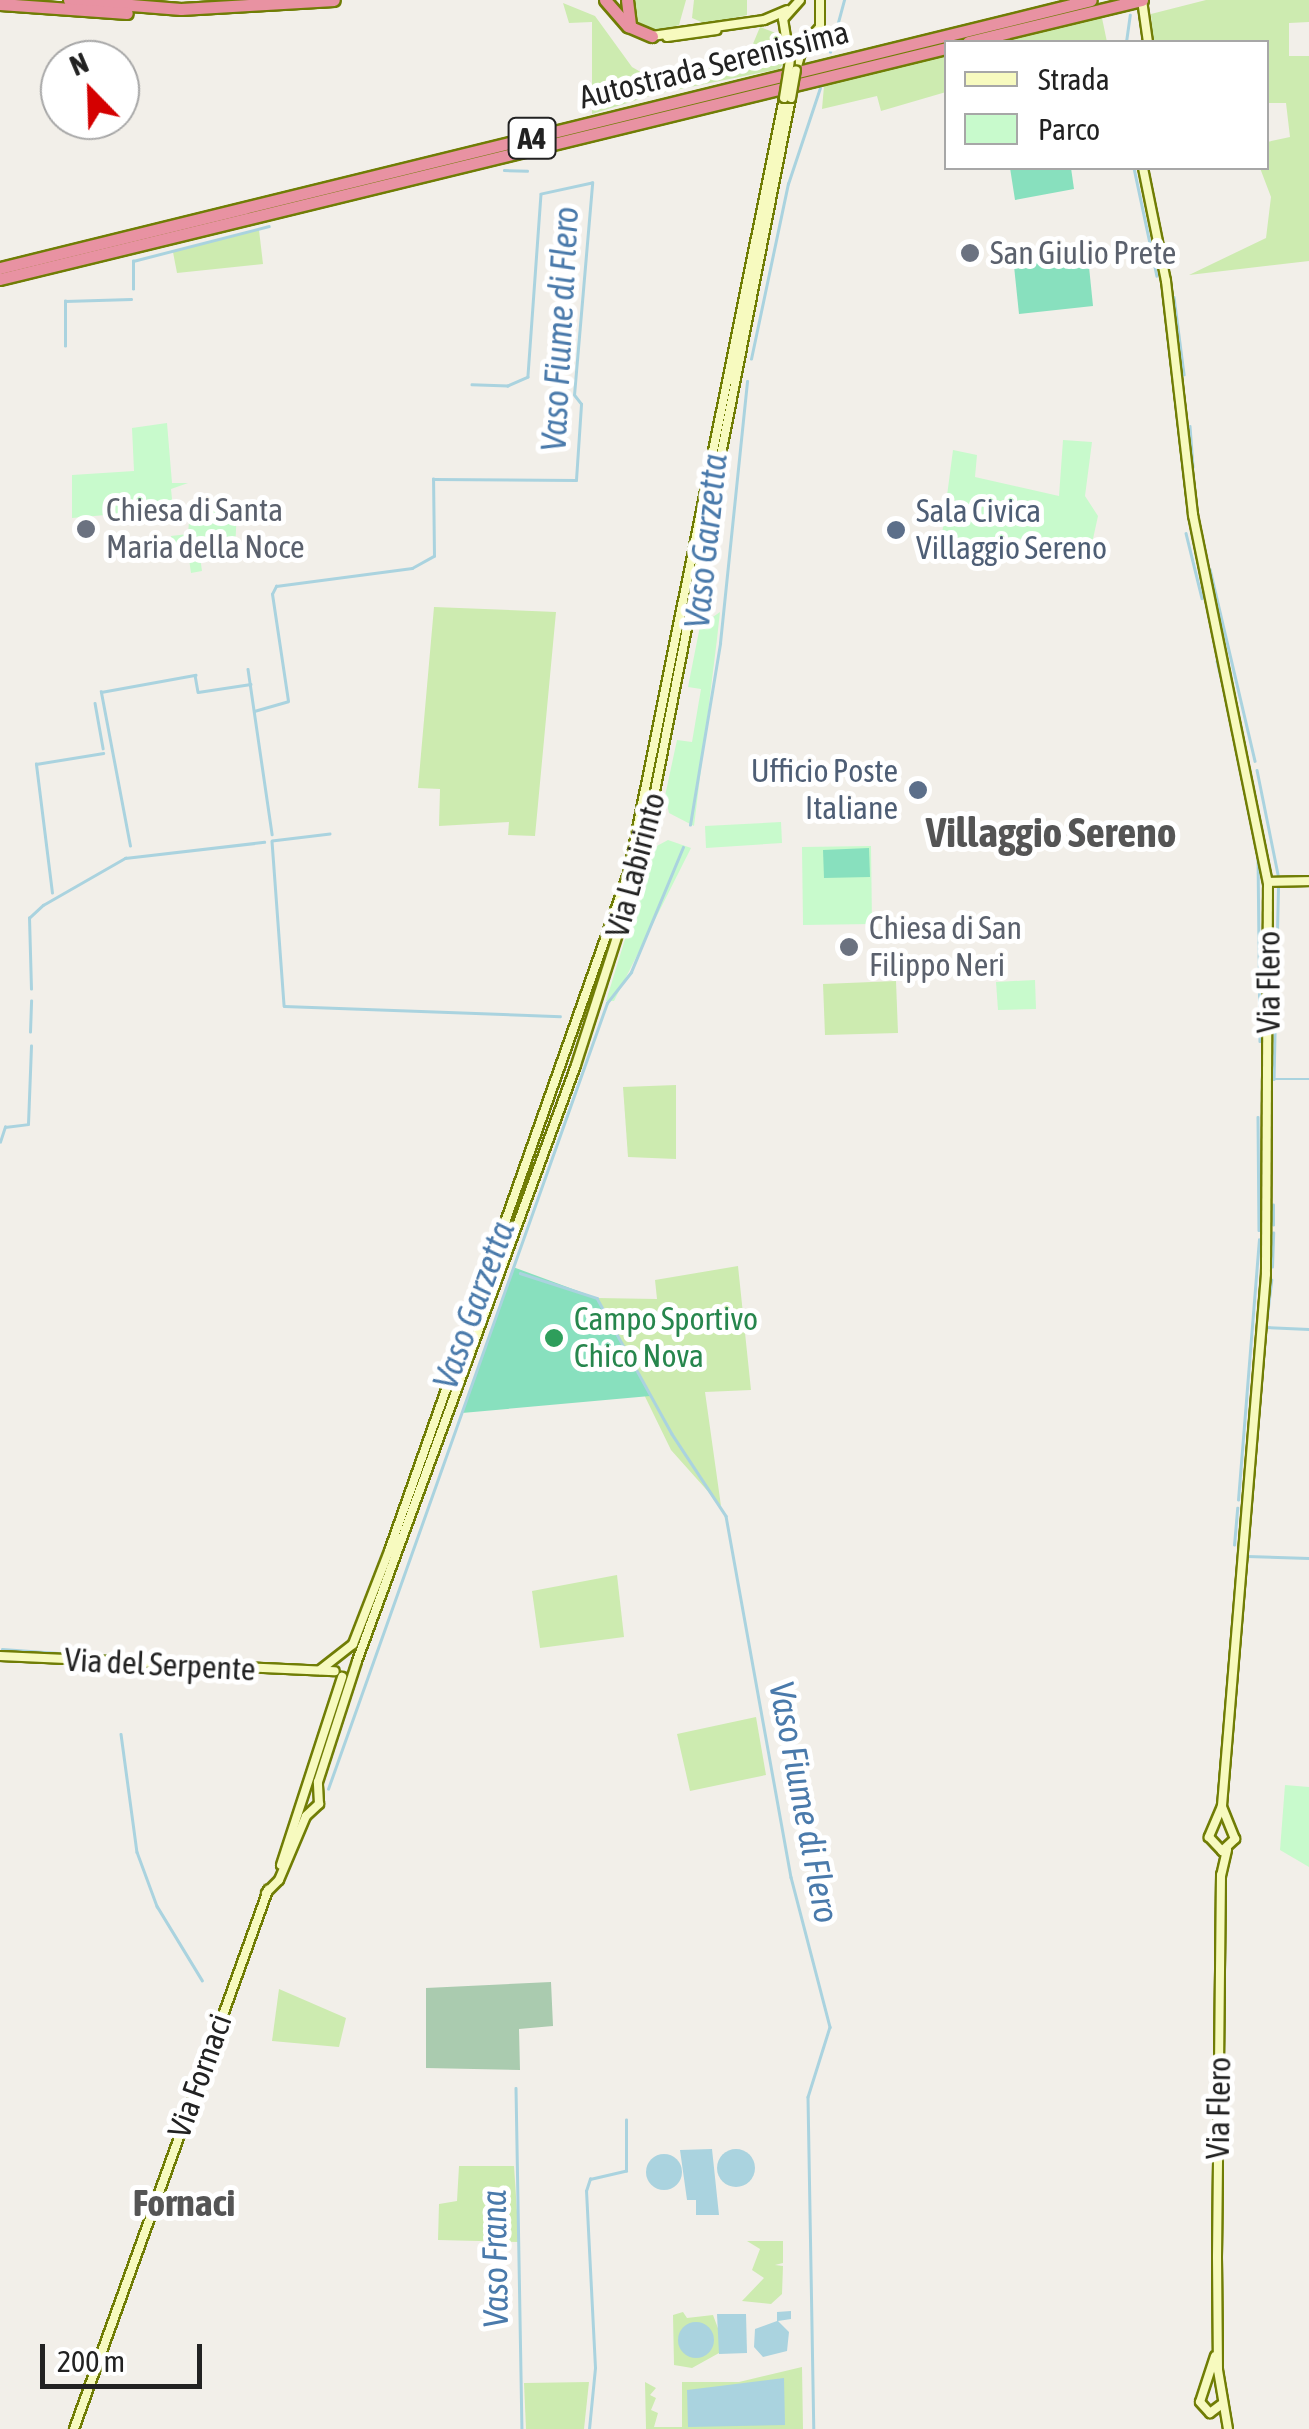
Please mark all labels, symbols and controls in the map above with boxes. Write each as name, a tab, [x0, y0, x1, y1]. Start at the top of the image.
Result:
street label: Autostrada Serenissima	[575, 13, 853, 117]
north arrow	[40, 40, 140, 140]
legend	[944, 40, 1269, 170]
text: N	[65, 46, 93, 82]
text: Strada	[1038, 62, 1110, 96]
text: Parco	[1038, 112, 1100, 146]
road number: A4	[507, 113, 557, 163]
water label: Vaso Fiume di Flero	[532, 206, 586, 452]
place label: San Giulio Prete	[990, 234, 1176, 272]
marker: San Giulio Prete	[959, 242, 981, 264]
water label: Vaso Garzetta	[675, 452, 735, 630]
place label: Chiesa di Santa Maria della Noce	[106, 492, 305, 567]
place label: Sala Civica Villaggio Sereno	[916, 493, 1107, 568]
marker: Chiesa di Santa Maria della Noce	[75, 518, 97, 540]
marker: Sala Civica Villaggio Sereno	[885, 519, 907, 541]
place label: Ufficio Poste Italiane	[751, 753, 898, 828]
marker: Ufficio Poste Italiane	[907, 779, 929, 801]
street label: Via Labirinto	[598, 788, 674, 942]
district label: Villaggio Sereno	[926, 807, 1176, 857]
place label: Chiesa di San Filippo Neri	[869, 910, 1022, 985]
street label: Via Flero	[1250, 931, 1288, 1033]
marker: Chiesa di San Filippo Neri	[838, 936, 860, 958]
water label: Vaso Garzetta	[423, 1215, 523, 1395]
place label: Campo Sportivo Chico Nova	[574, 1301, 758, 1376]
marker: Campo Sportivo Chico Nova	[543, 1327, 565, 1349]
street label: Via del Serpente	[64, 1641, 256, 1689]
water label: Vaso Fiume di Flero	[761, 1678, 849, 1926]
street label: Via Fornaci	[160, 2009, 240, 2143]
street label: Via Flero	[1199, 2056, 1239, 2160]
district label: Fornaci	[133, 2180, 235, 2226]
water label: Vaso Frana	[472, 2190, 516, 2328]
scale bar	[45, 2324, 208, 2386]
text: 200 m	[57, 2344, 125, 2378]

